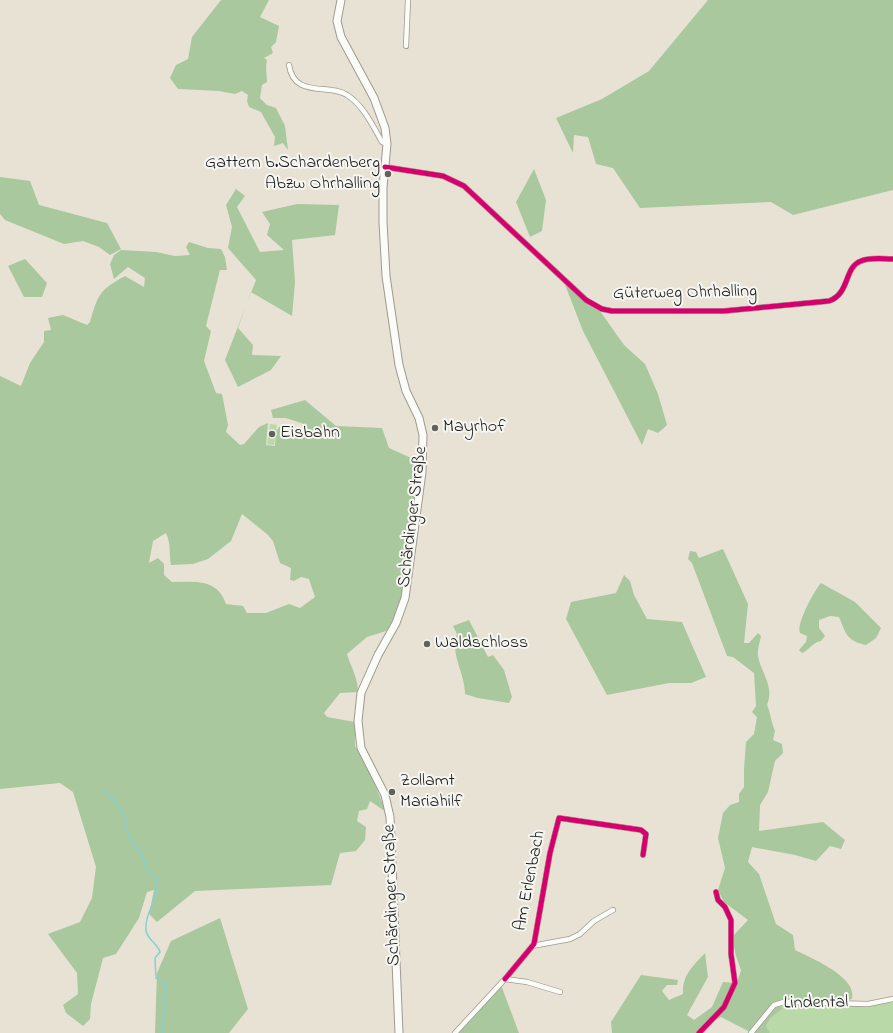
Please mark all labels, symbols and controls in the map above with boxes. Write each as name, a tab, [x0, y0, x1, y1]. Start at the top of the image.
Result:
place label: Gattern b.Schardenberg Abzw Ohrhalling	[205, 153, 380, 196]
marker: Gattern b.Schardenberg Abzw Ohrhalling	[383, 169, 393, 179]
street label: Güterweg Ohrhalling	[613, 282, 757, 306]
place label: Mayrhof	[443, 417, 505, 439]
place label: Eisbahn	[280, 423, 340, 445]
marker: Mayrhof	[430, 423, 440, 433]
marker: Eisbahn	[267, 429, 277, 439]
street label: Schärdinger Straße	[395, 445, 433, 589]
place label: Waldschloss	[435, 633, 528, 655]
marker: Waldschloss	[422, 639, 432, 649]
place label: Zollamt Mariahilf	[400, 771, 462, 814]
marker: Zollamt Mariahilf	[387, 787, 397, 797]
street label: Schärdinger Straße	[380, 824, 406, 966]
street label: Am Erlenbach	[511, 829, 551, 933]
street label: Lindental	[784, 993, 848, 1015]

